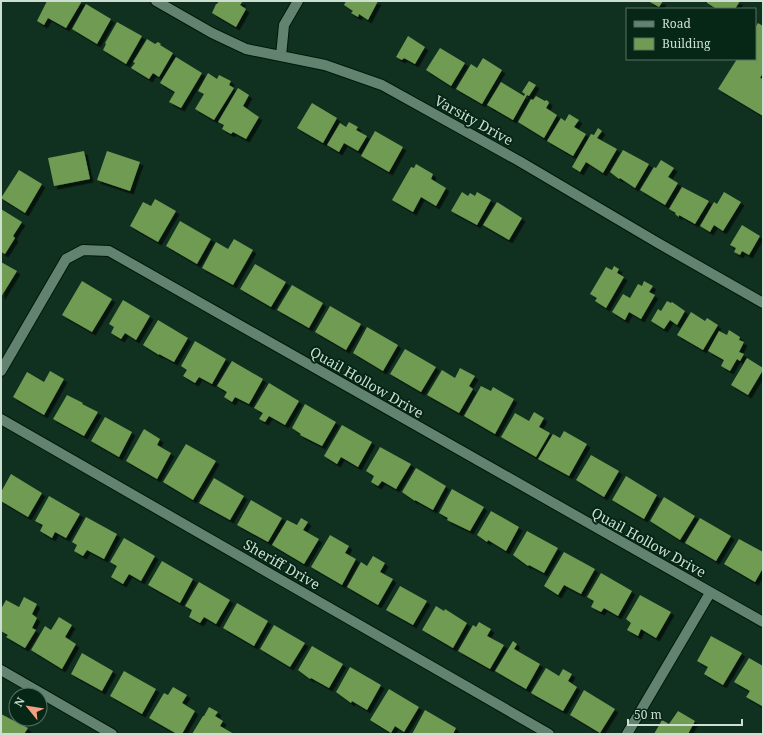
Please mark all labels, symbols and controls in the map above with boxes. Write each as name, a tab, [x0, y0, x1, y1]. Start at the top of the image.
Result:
legend	[626, 8, 756, 60]
text: Road	[662, 15, 692, 32]
text: Building	[662, 35, 711, 52]
street label: Varsity Drive	[431, 91, 517, 149]
street label: Quail Hollow Drive	[307, 342, 427, 422]
street label: Quail Hollow Drive	[588, 503, 710, 581]
street label: Sheriff Drive	[240, 534, 324, 594]
north arrow	[8, 687, 48, 727]
text: N	[10, 694, 28, 709]
scale bar	[628, 701, 742, 727]
text: 50 m	[634, 706, 662, 723]

